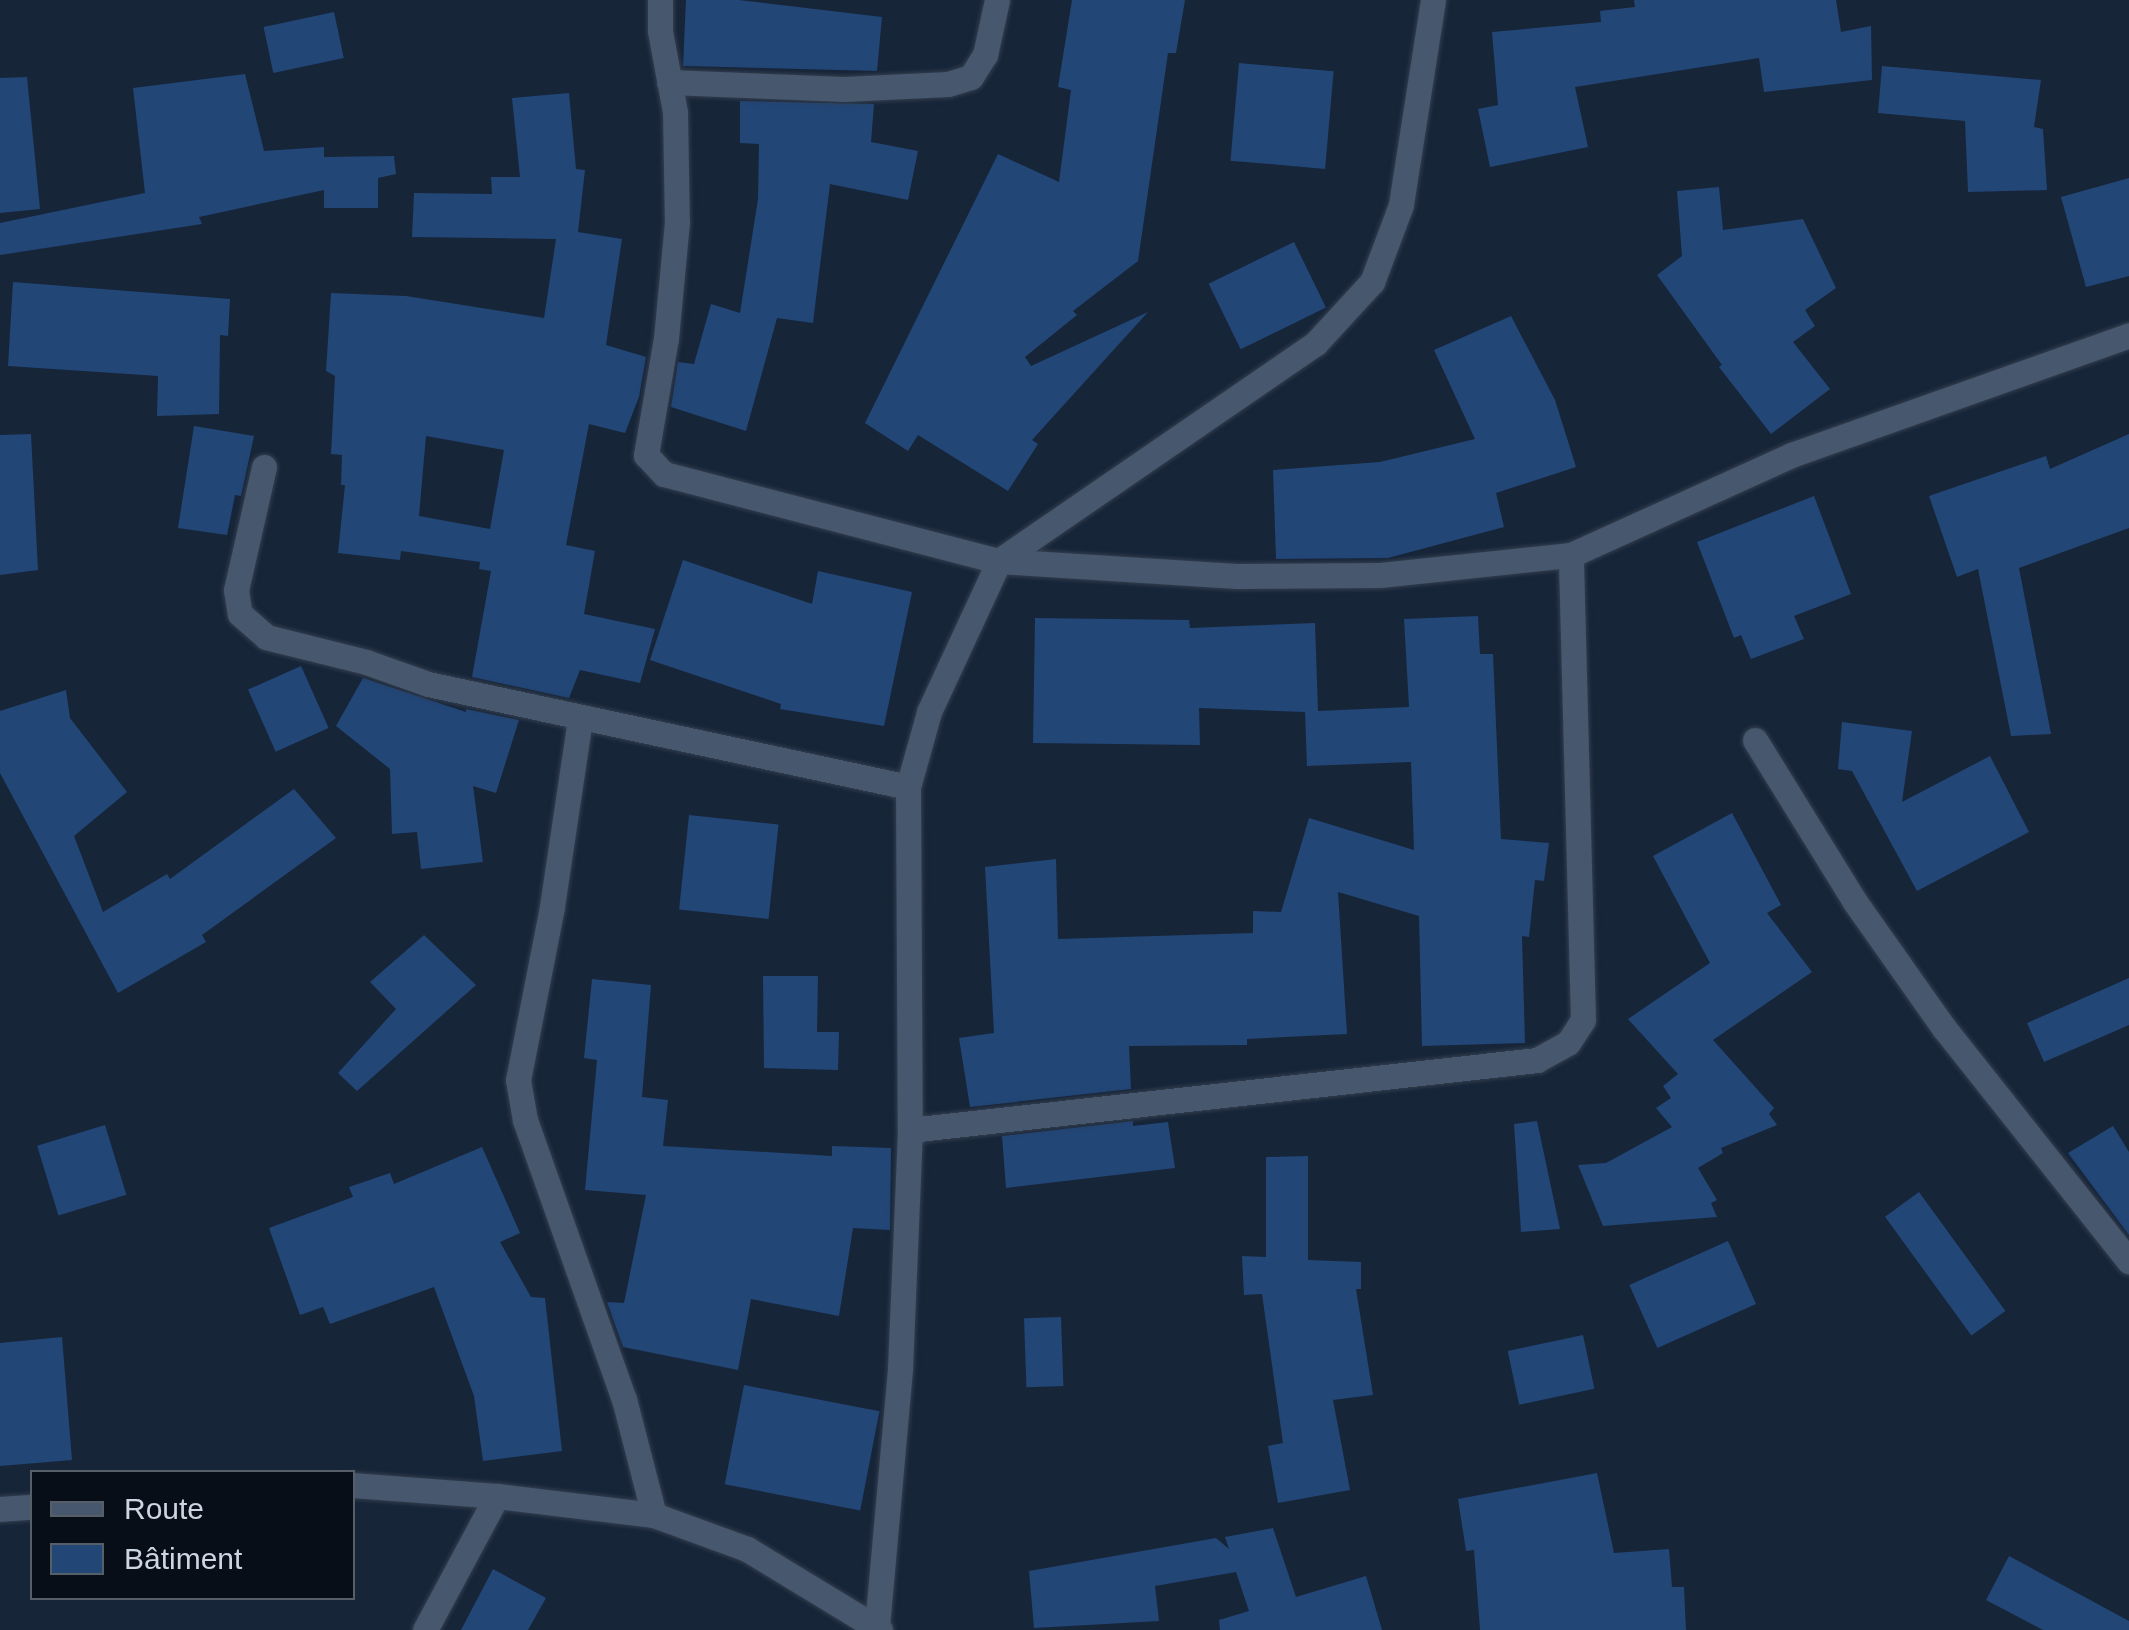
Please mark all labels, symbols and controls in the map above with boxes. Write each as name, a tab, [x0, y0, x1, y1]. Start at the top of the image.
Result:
legend	[30, 1470, 355, 1600]
text: Route	[124, 1492, 204, 1525]
text: Bâtiment	[124, 1542, 242, 1575]

